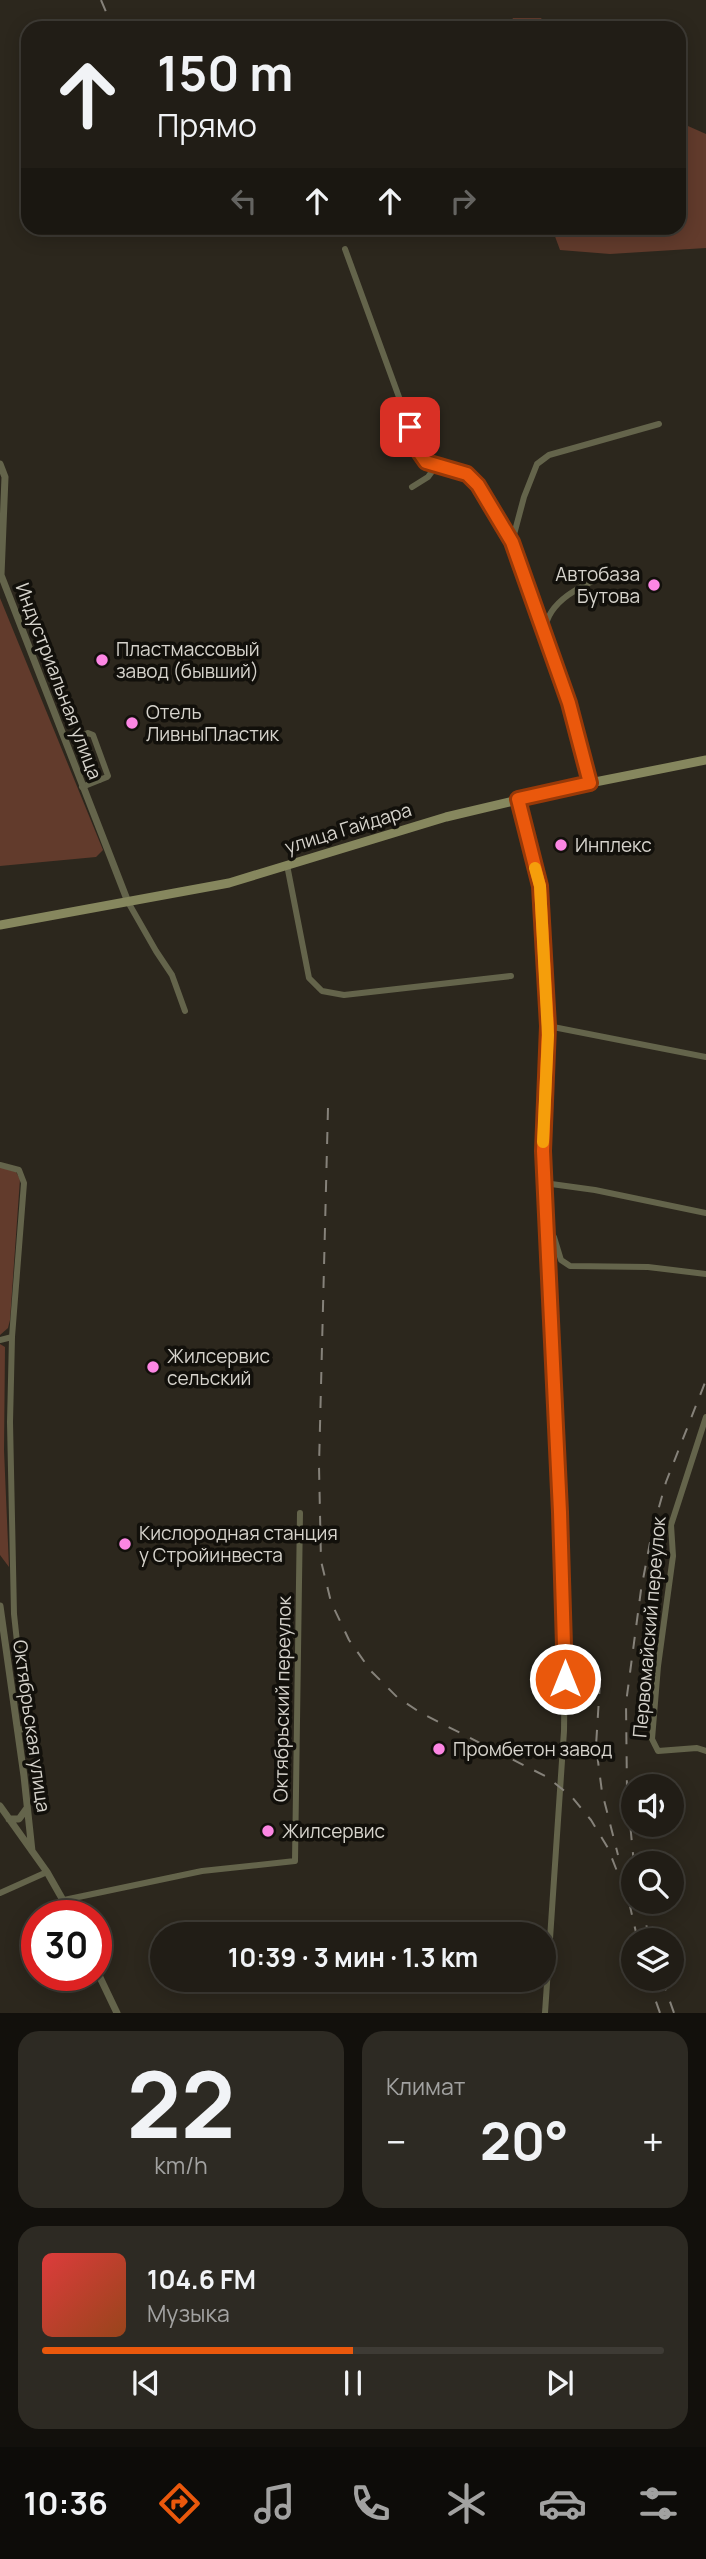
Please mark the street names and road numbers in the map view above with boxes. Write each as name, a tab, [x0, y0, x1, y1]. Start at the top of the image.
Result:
street label: Индустриальная улица	[10, 579, 108, 783]
street label: улица Гайдара	[281, 796, 415, 860]
street label: Первомайский переулок	[626, 1515, 672, 1739]
street label: Октябрьский переулок	[267, 1595, 297, 1802]
street label: Октябрьская улица	[7, 1638, 57, 1814]

